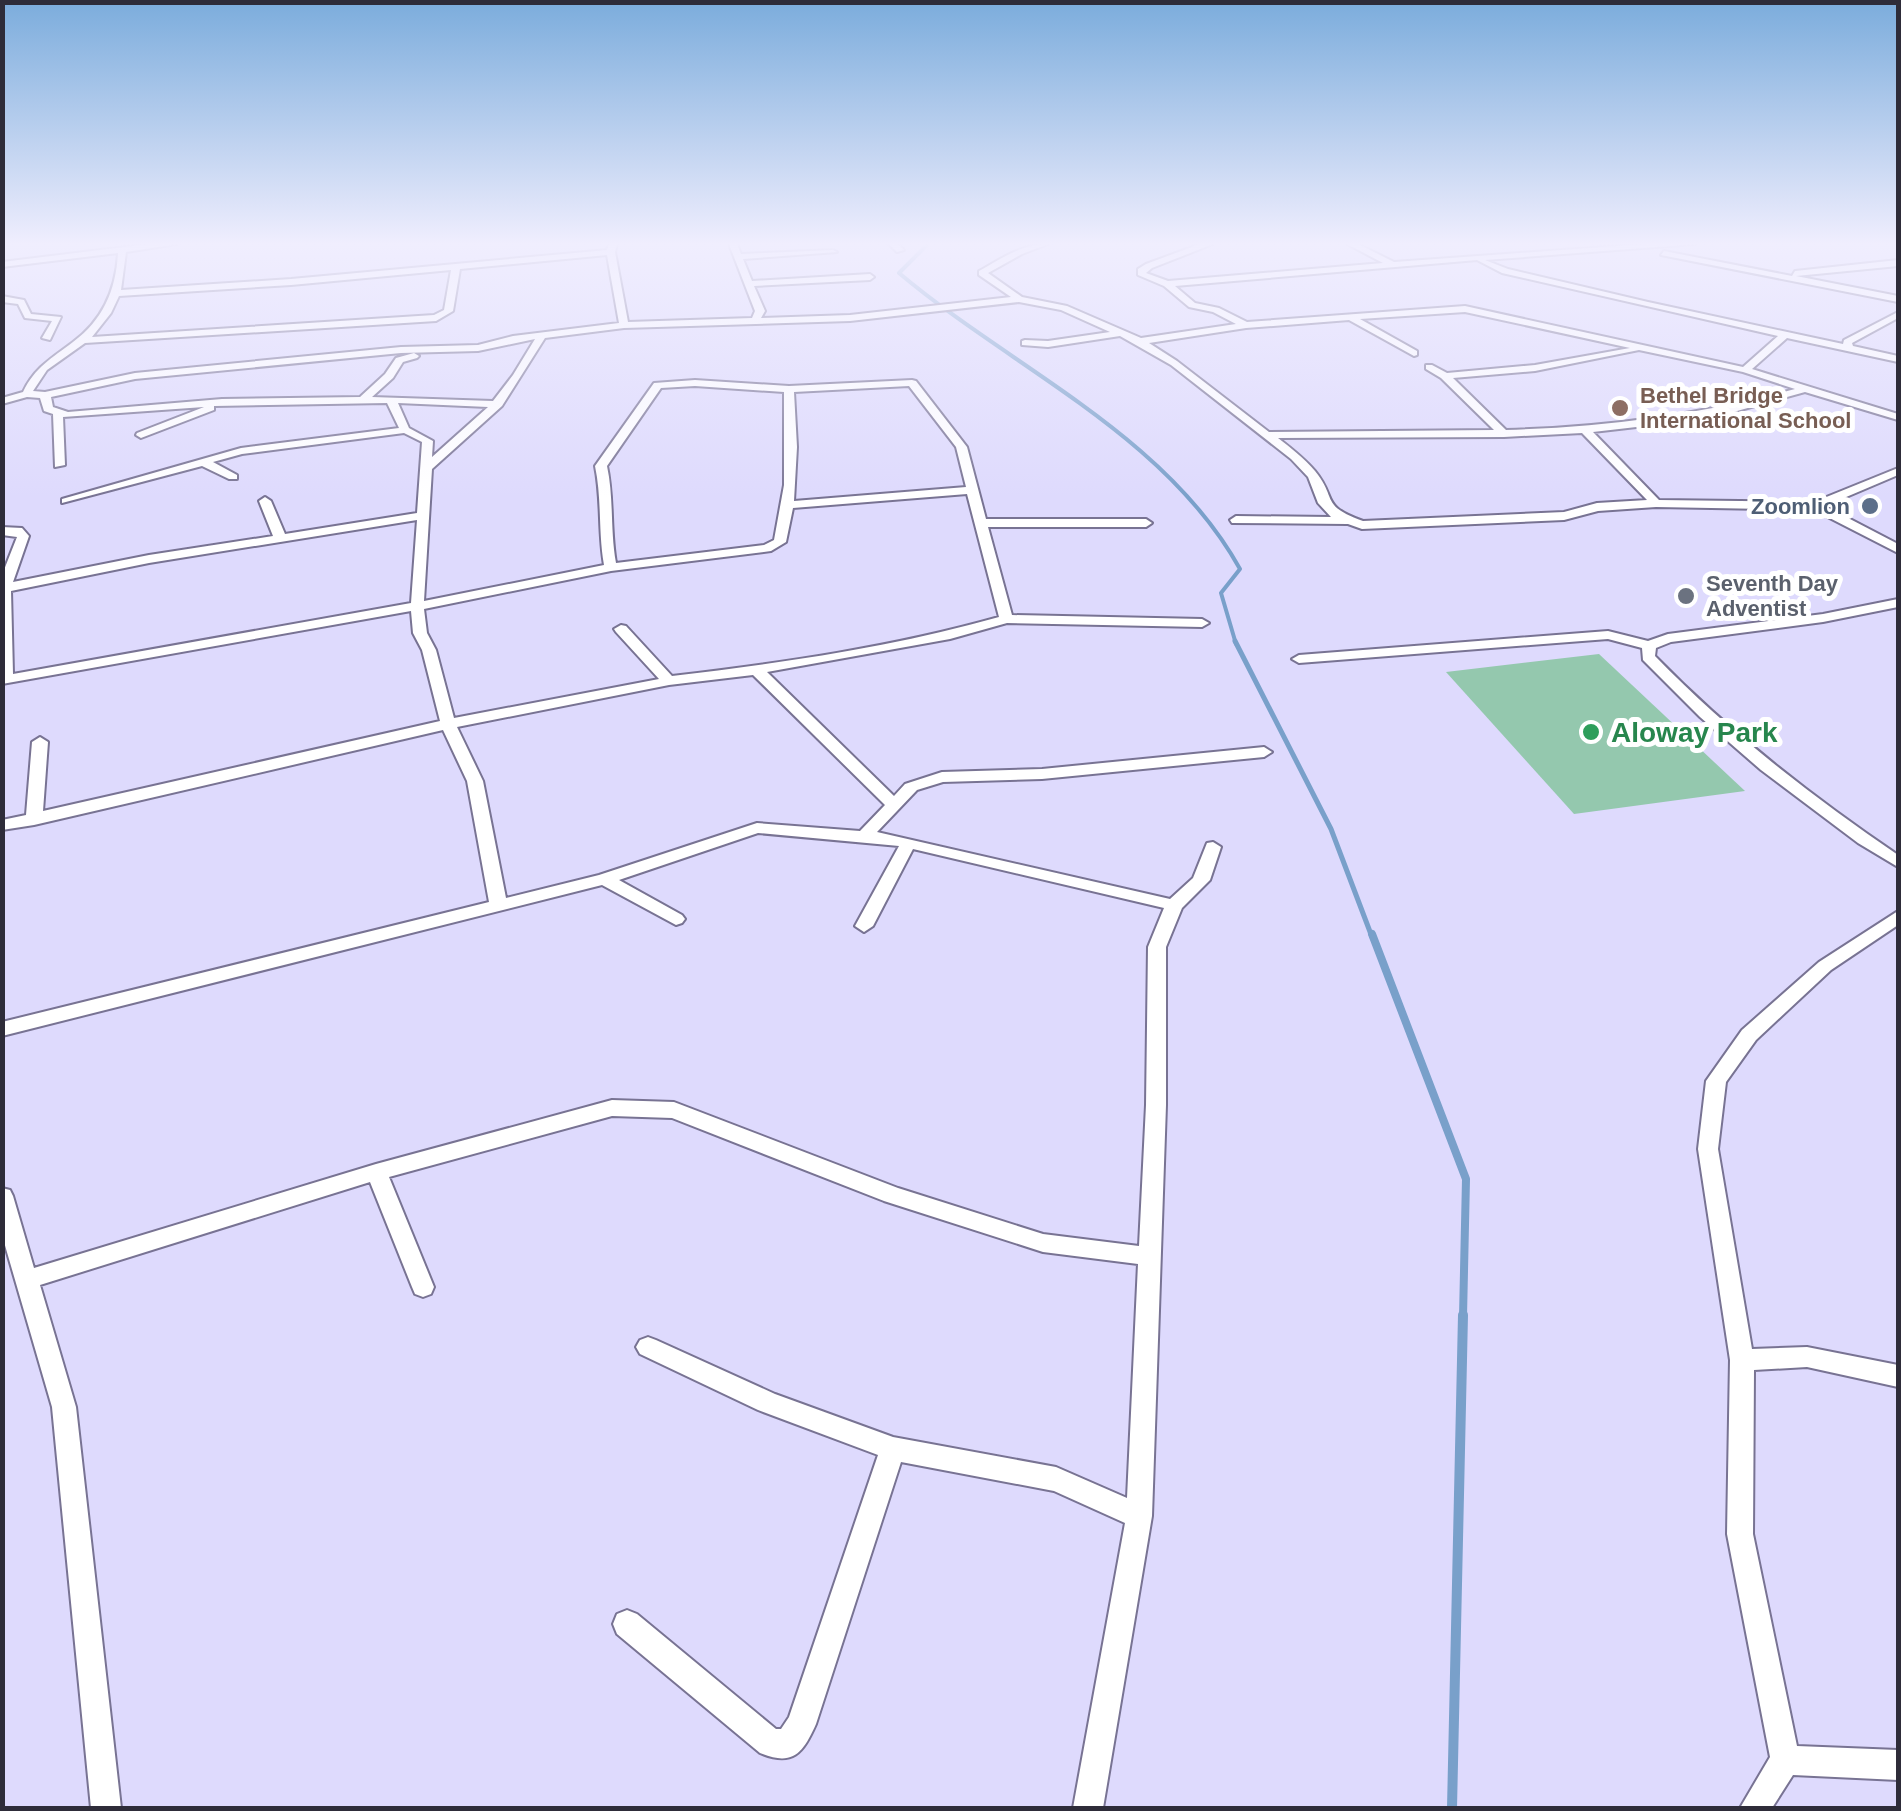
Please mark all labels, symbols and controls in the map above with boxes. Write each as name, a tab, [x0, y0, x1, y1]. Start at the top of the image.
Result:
place label: Bethel Bridge International School	[1640, 383, 1851, 433]
marker: Bethel Bridge International School	[1609, 397, 1631, 419]
place label: Zoomlion	[1751, 494, 1850, 519]
marker: Zoomlion	[1859, 495, 1881, 517]
place label: Seventh Day Adventist	[1706, 571, 1839, 621]
marker: Seventh Day Adventist	[1675, 585, 1697, 607]
place label: Aloway Park	[1611, 717, 1778, 748]
marker: Aloway Park	[1580, 721, 1602, 743]

